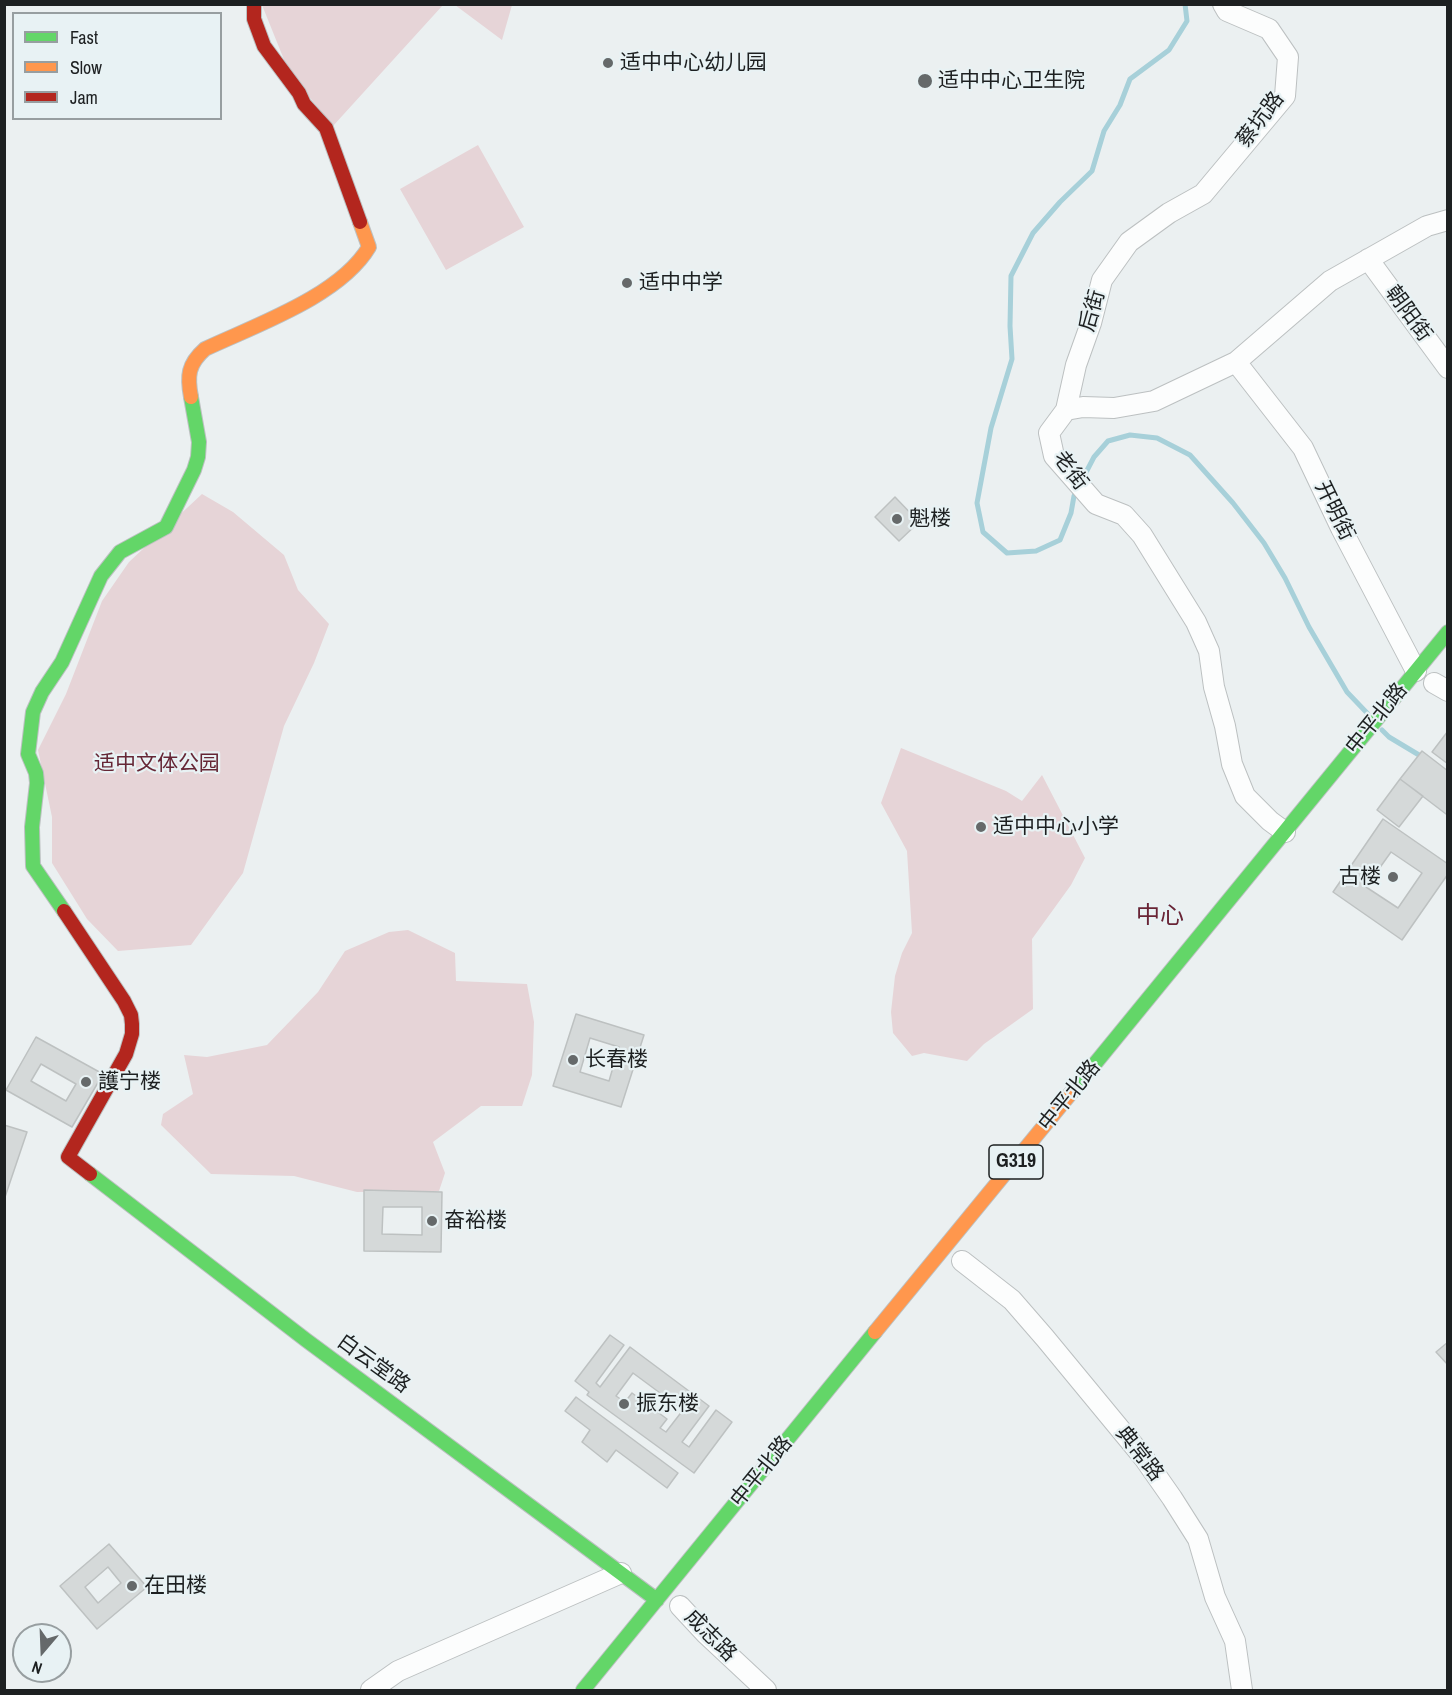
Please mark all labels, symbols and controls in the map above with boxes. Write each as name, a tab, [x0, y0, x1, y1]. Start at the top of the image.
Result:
legend	[12, 12, 222, 120]
text: Fast	[70, 25, 98, 50]
place label: 适中中心幼儿园	[620, 50, 767, 76]
text: Slow	[70, 55, 102, 80]
marker: 适中中心幼儿园	[601, 56, 615, 70]
place label: 适中中心卫生院	[938, 68, 1085, 94]
marker: 适中中心卫生院	[916, 72, 934, 90]
text: Jam	[70, 85, 98, 110]
street label: 蔡坑路	[1232, 87, 1290, 153]
place label: 适中中学	[639, 270, 723, 296]
marker: 适中中学	[620, 276, 634, 290]
street label: 朝阳街	[1379, 281, 1437, 347]
street label: 后街	[1075, 287, 1111, 335]
street label: 老街	[1047, 447, 1093, 495]
street label: 开明街	[1309, 477, 1359, 545]
place label: 魁楼	[909, 506, 951, 532]
marker: 魁楼	[890, 512, 904, 526]
street label: 中平北路	[1341, 678, 1413, 760]
park label: 适中文体公园	[94, 751, 220, 777]
place label: 适中中心小学	[993, 814, 1119, 840]
marker: 适中中心小学	[974, 820, 988, 834]
place label: 古楼	[1339, 864, 1381, 890]
marker: 古楼	[1386, 870, 1400, 884]
district label: 中心	[1136, 903, 1184, 931]
place label: 长春楼	[585, 1047, 648, 1073]
marker: 长春楼	[566, 1053, 580, 1067]
street label: 中平北路	[1034, 1055, 1106, 1137]
place label: 護宁楼	[98, 1069, 161, 1095]
marker: 護宁楼	[79, 1075, 93, 1089]
road number: G319	[989, 1145, 1043, 1179]
place label: 奋裕楼	[444, 1208, 507, 1234]
marker: 奋裕楼	[425, 1214, 439, 1228]
street label: 白云堂路	[332, 1329, 414, 1399]
place label: 振东楼	[636, 1391, 699, 1417]
marker: 振东楼	[617, 1397, 631, 1411]
street label: 典常路	[1110, 1421, 1168, 1487]
street label: 中平北路	[726, 1431, 798, 1513]
place label: 在田楼	[144, 1573, 207, 1599]
marker: 在田楼	[125, 1579, 139, 1593]
street label: 成志路	[679, 1605, 741, 1667]
north arrow	[12, 1623, 72, 1683]
text: N	[29, 1656, 45, 1680]

